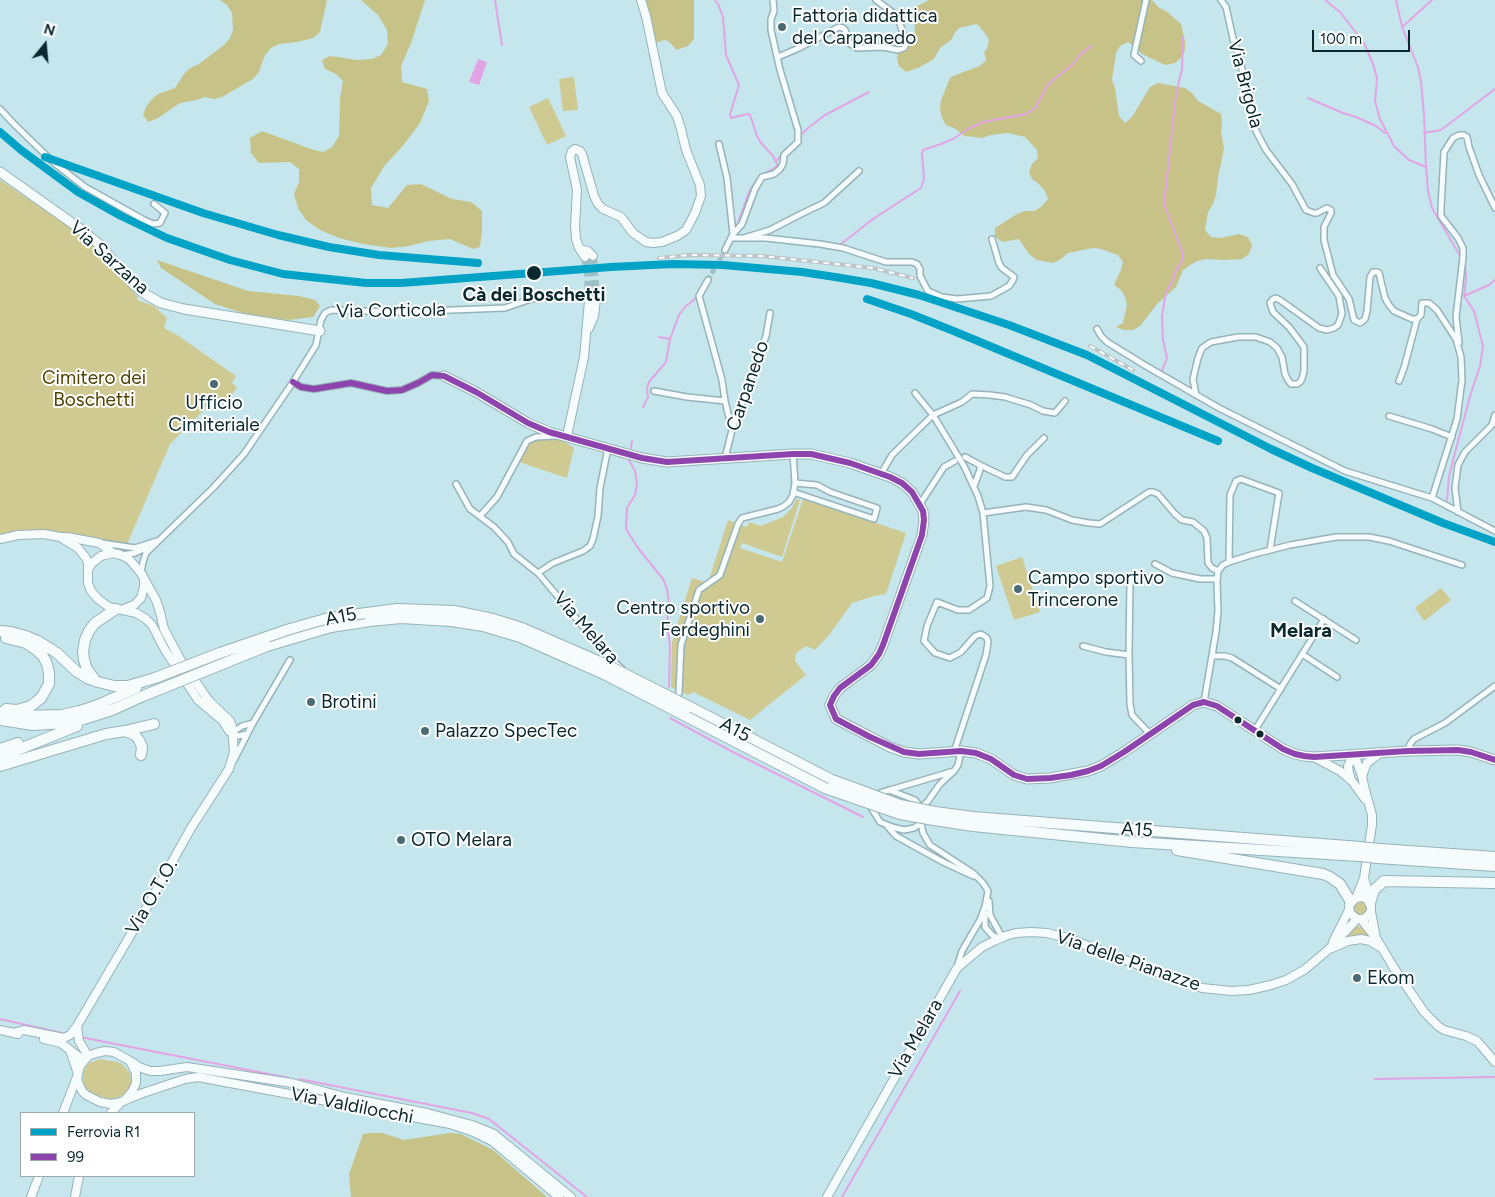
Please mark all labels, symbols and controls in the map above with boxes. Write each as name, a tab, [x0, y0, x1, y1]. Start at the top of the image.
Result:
place label: Fattoria didattica del Carpanedo	[792, 5, 938, 49]
north arrow	[20, 20, 70, 70]
text: N	[42, 20, 57, 40]
scale bar	[1315, 20, 1412, 52]
marker: Fattoria didattica del Carpanedo	[776, 21, 788, 33]
text: 100 m	[1320, 30, 1362, 48]
street label: Via Brigola	[1222, 37, 1268, 131]
street label: Via Sarzana	[65, 216, 153, 300]
marker: Cà dei Boschetti	[525, 264, 543, 282]
place label: Cà dei Boschetti	[462, 284, 606, 306]
street label: Via Corticola	[336, 299, 446, 323]
street label: Carpanedo	[722, 338, 774, 434]
park label: Cimitero dei Boschetti	[42, 367, 146, 411]
marker: Ufficio Cimiteriale	[208, 378, 220, 390]
place label: Ufficio Cimiteriale	[168, 392, 260, 436]
place label: Campo sportivo Trincerone	[1028, 567, 1164, 611]
marker: Campo sportivo Trincerone	[1012, 583, 1024, 595]
street label: Via Melara	[548, 587, 624, 669]
place label: Centro sportivo Ferdeghini	[616, 597, 750, 641]
street label: A15	[323, 603, 359, 631]
marker: Centro sportivo Ferdeghini	[754, 613, 766, 625]
district label: Melara	[1270, 619, 1332, 643]
place label: Brotini	[321, 691, 377, 713]
marker: Brotini	[305, 696, 317, 708]
street label: A15	[716, 713, 754, 747]
unlabelled marker	[1233, 715, 1243, 725]
place label: Palazzo SpecTec	[435, 720, 577, 742]
marker: Palazzo SpecTec	[419, 725, 431, 737]
unlabelled marker	[1255, 729, 1265, 739]
street label: A15	[1120, 818, 1154, 842]
place label: OTO Melara	[411, 829, 512, 851]
marker: OTO Melara	[395, 834, 407, 846]
street label: Via O.T.O.	[121, 855, 183, 939]
street label: Via delle Pianazze	[1053, 926, 1203, 996]
place label: Ekom	[1367, 967, 1414, 989]
marker: Ekom	[1351, 972, 1363, 984]
street label: Via Melara	[884, 995, 948, 1083]
street label: Via Valdilocchi	[289, 1083, 415, 1129]
legend	[20, 1112, 195, 1177]
text: Ferrovia R1	[67, 1123, 140, 1141]
text: 99	[67, 1148, 84, 1166]

